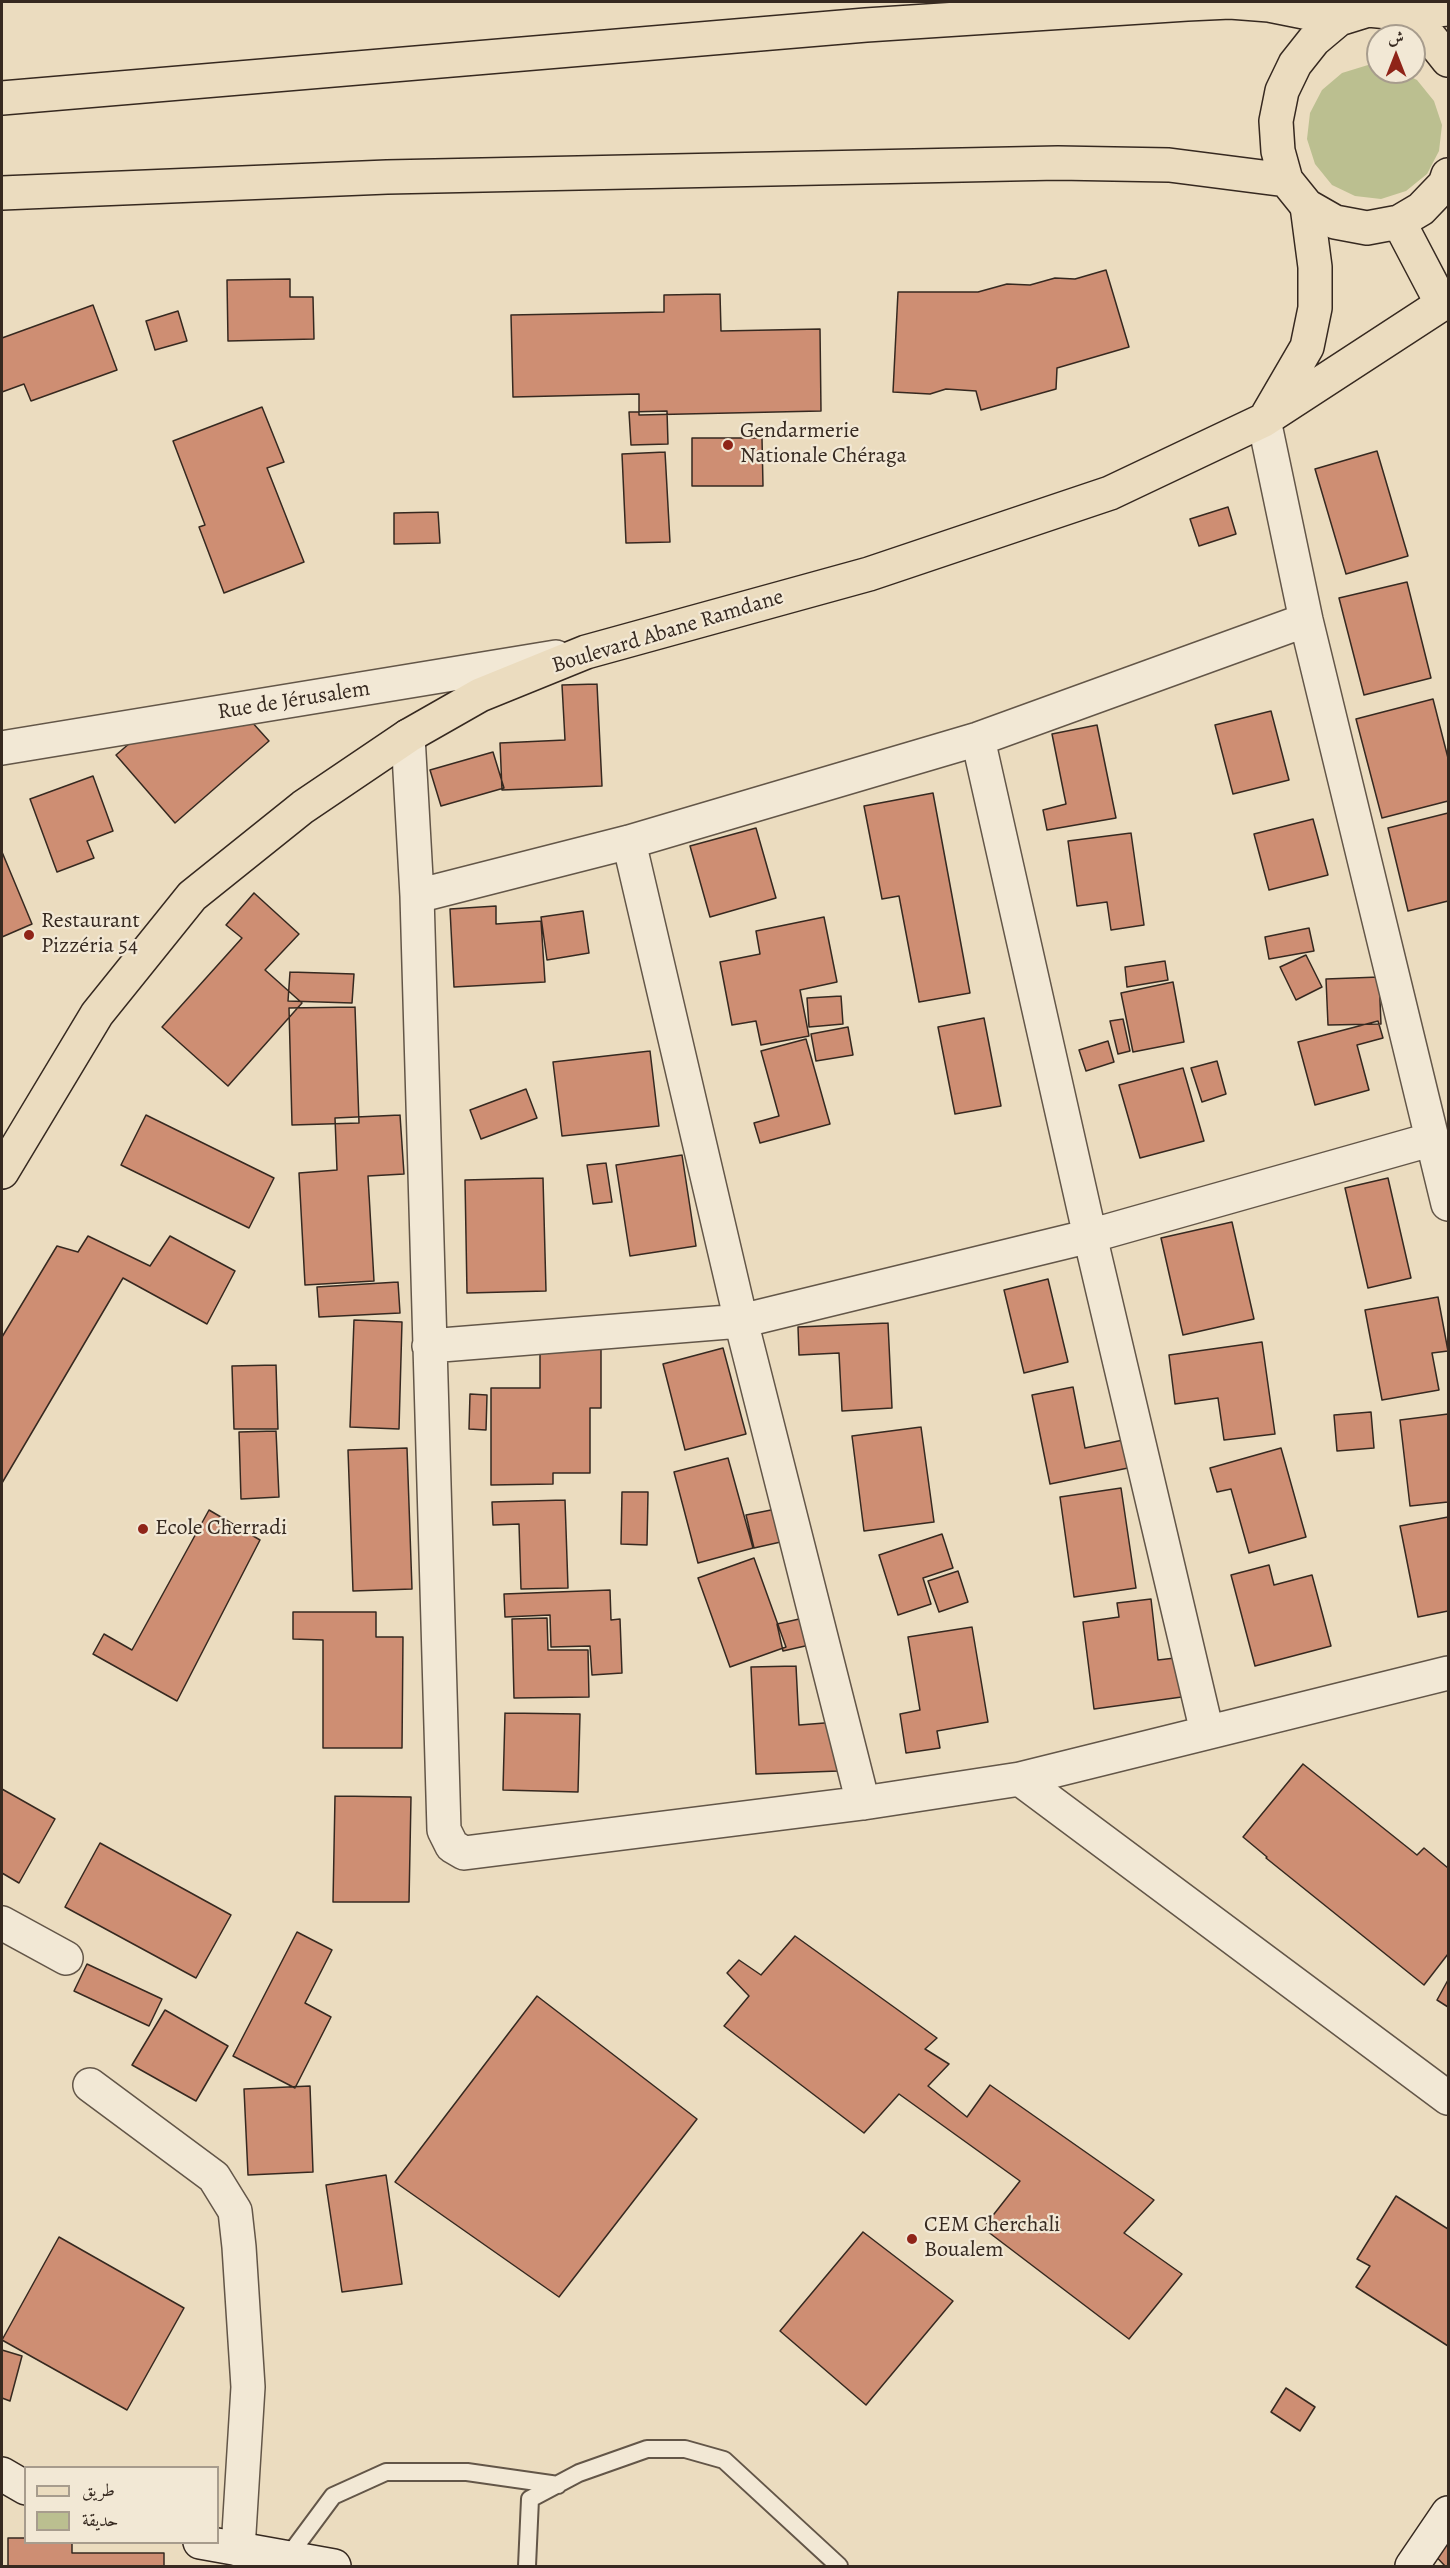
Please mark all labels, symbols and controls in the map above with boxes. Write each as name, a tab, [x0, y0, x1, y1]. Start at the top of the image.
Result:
north arrow	[1366, 24, 1426, 84]
text: ش	[1388, 27, 1404, 49]
place label: Gendarmerie Nationale Chéraga	[740, 419, 907, 470]
marker: Gendarmerie Nationale Chéraga	[721, 438, 735, 452]
street label: Boulevard Abane Ramdane	[549, 584, 787, 680]
street label: Rue de Jérusalem	[216, 676, 372, 726]
place label: Restaurant Pizzéria 54	[41, 909, 140, 960]
marker: Restaurant Pizzéria 54	[22, 928, 36, 942]
place label: Ecole Cherradi	[155, 1516, 287, 1542]
marker: Ecole Cherradi	[136, 1522, 150, 1536]
place label: CEM Cherchali Boualem	[924, 2213, 1060, 2264]
marker: CEM Cherchali Boualem	[905, 2232, 919, 2246]
legend	[24, 2466, 219, 2544]
text: طريق	[82, 2478, 115, 2502]
text: حديقة	[82, 2508, 118, 2532]

